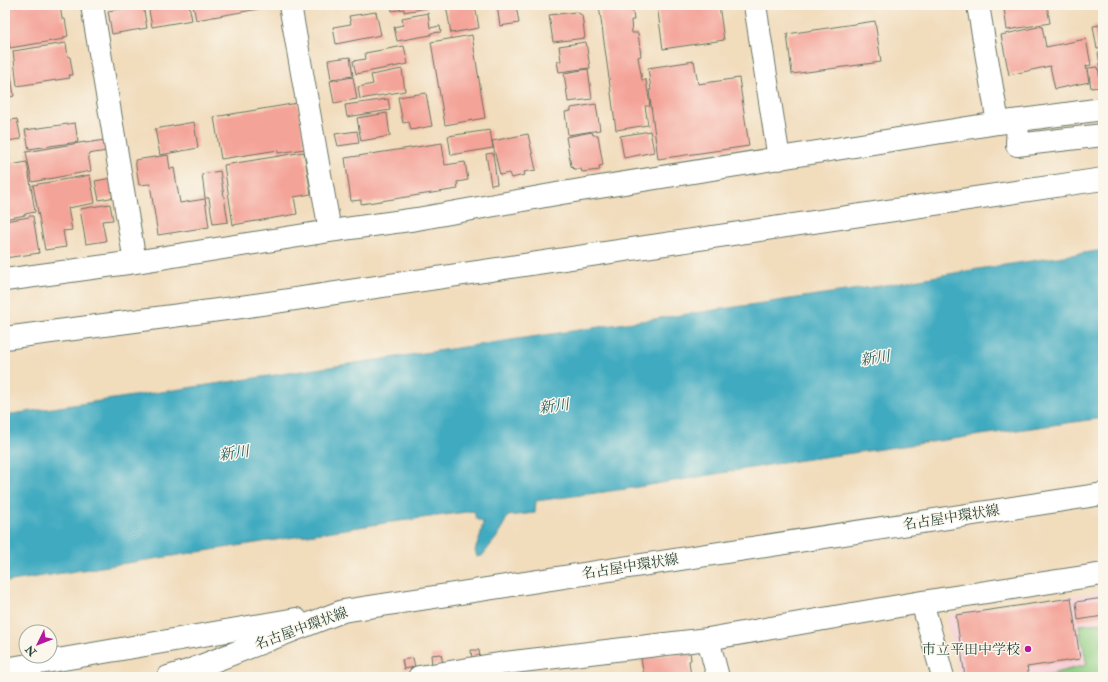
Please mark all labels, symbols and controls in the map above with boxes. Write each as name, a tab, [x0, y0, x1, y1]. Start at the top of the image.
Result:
water label: 新川	[859, 346, 893, 370]
water label: 新川	[538, 395, 572, 418]
water label: 新川	[218, 442, 252, 465]
street label: 名古屋中環状線	[901, 501, 1001, 534]
street label: 名古屋中環状線	[580, 550, 680, 583]
street label: 名古屋中環状線	[252, 604, 350, 653]
north arrow	[18, 624, 58, 664]
place label: 市立平田中学校	[922, 641, 1020, 658]
text: N	[22, 642, 40, 659]
marker: 市立平田中学校	[1023, 644, 1033, 654]

